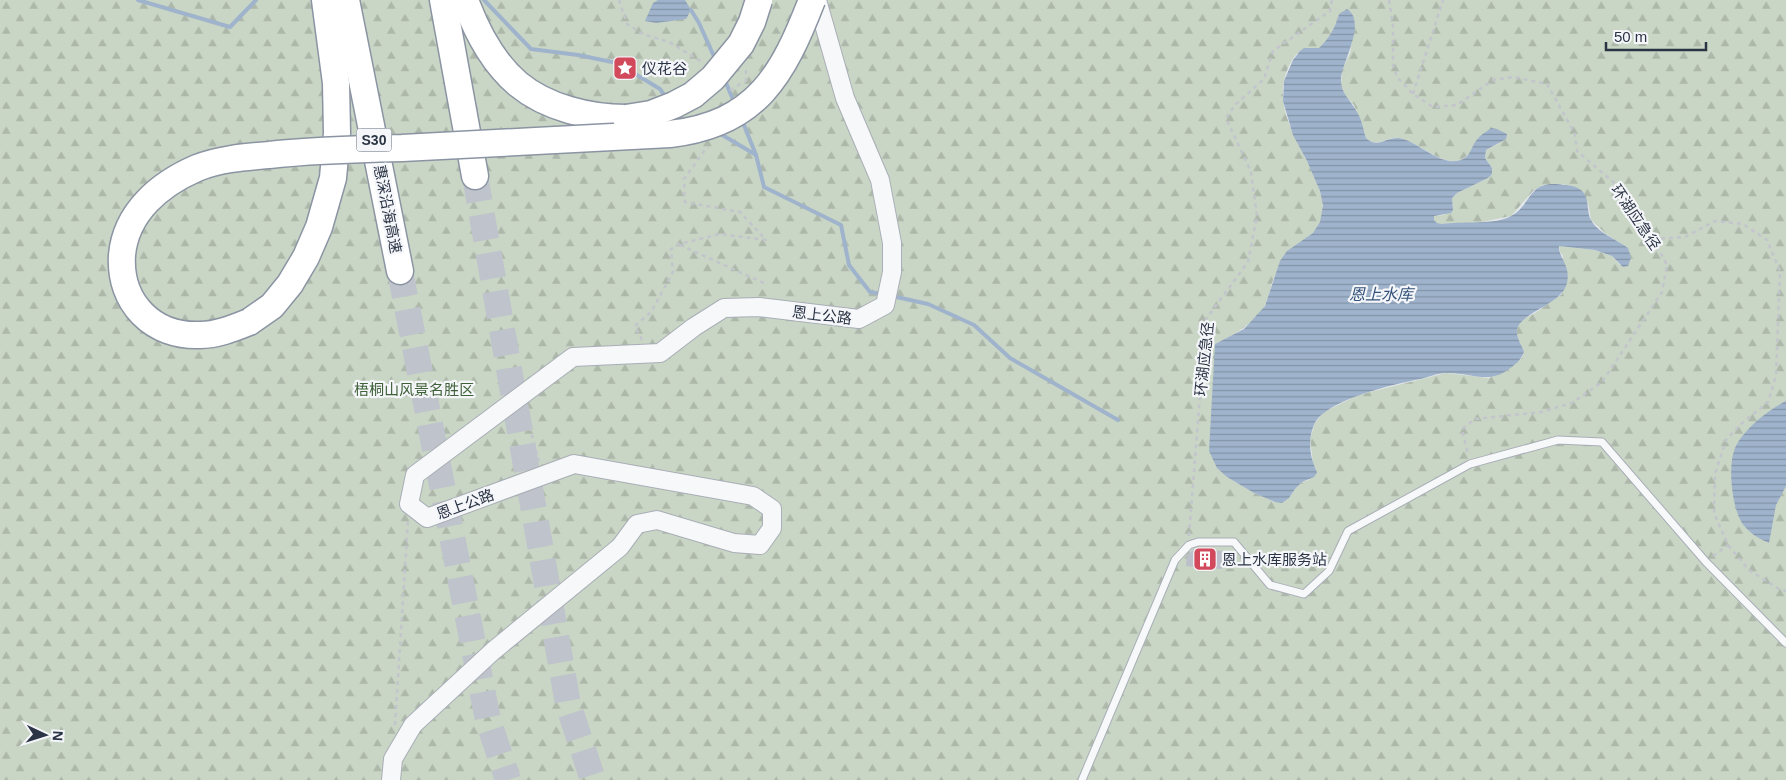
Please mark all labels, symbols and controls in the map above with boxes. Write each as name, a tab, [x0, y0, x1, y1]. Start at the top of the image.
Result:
scale bar	[1606, 20, 1706, 52]
text: 50 m	[1614, 28, 1647, 45]
place icon: 仪花谷	[612, 55, 638, 81]
place label: 仪花谷	[642, 60, 687, 77]
road number: S30	[356, 128, 392, 152]
street label: 惠深沿海高速	[371, 163, 405, 255]
street label: 环湖应急径	[1608, 181, 1664, 253]
water label: 恩上水库	[1349, 286, 1416, 303]
street label: 恩上公路	[791, 303, 853, 327]
street label: 环湖应急径	[1192, 321, 1216, 397]
park label: 梧桐山风景名胜区	[354, 381, 474, 398]
street label: 恩上公路	[434, 486, 496, 522]
building icon: 恩上水库服务站	[1192, 546, 1218, 572]
place label: 恩上水库服务站	[1222, 551, 1327, 568]
north arrow	[20, 710, 70, 760]
text: N	[50, 730, 66, 742]

